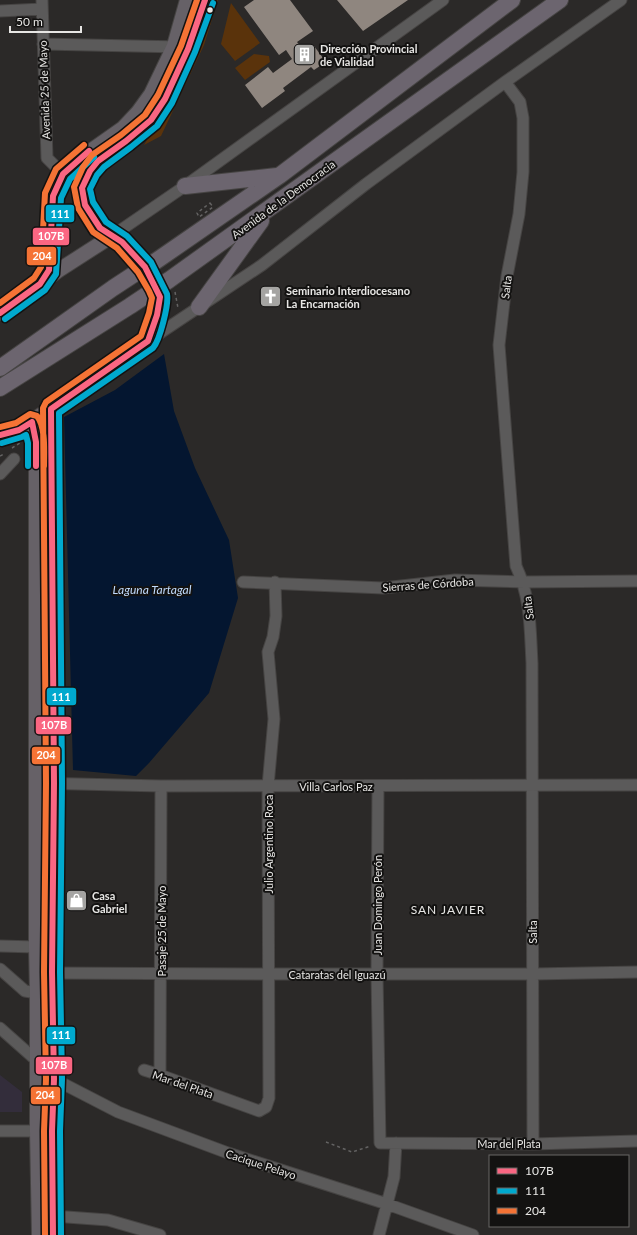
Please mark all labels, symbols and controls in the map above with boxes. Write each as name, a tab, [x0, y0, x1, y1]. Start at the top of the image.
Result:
unlabelled marker	[205, 5, 215, 15]
scale bar	[10, 8, 81, 34]
text: 50 m	[16, 14, 43, 29]
street label: Avenida 25 de Mayo	[36, 40, 52, 140]
building icon: Dirección Provincial de Vialidad	[291, 41, 317, 67]
place label: Dirección Provincial de Vialidad	[320, 42, 418, 68]
street label: Avenida de la Democracia	[229, 157, 337, 241]
line badge: 111	[45, 204, 75, 223]
text: 111	[50, 207, 70, 220]
line badge: 107B	[32, 227, 70, 246]
text: 107B	[38, 229, 64, 242]
line badge: 204	[26, 246, 57, 266]
text: 204	[32, 249, 52, 262]
street label: Salta	[498, 275, 514, 299]
church icon: Seminario Interdiocesano La Encarnación	[258, 283, 284, 309]
place label: Seminario Interdiocesano La Encarnación	[286, 284, 410, 310]
street label: Sierras de Córdoba	[382, 574, 474, 594]
water label: Laguna Tartagal	[113, 582, 192, 597]
street label: Salta	[520, 596, 536, 620]
line badge: 111	[46, 687, 77, 706]
text: 111	[51, 690, 71, 703]
line badge: 107B	[35, 716, 72, 735]
text: 107B	[41, 718, 67, 731]
line badge: 204	[31, 746, 61, 765]
text: 204	[36, 748, 56, 761]
street label: Villa Carlos Paz	[299, 780, 373, 793]
street label: Julio Argentino Roca	[262, 795, 275, 893]
street label: Juan Domingo Perón	[371, 855, 384, 955]
street label: Pasaje 25 de Mayo	[155, 886, 168, 976]
shop icon: Casa Gabriel	[64, 888, 90, 914]
place label: Casa Gabriel	[92, 889, 128, 915]
district label: SAN JAVIER	[411, 902, 485, 917]
street label: Salta	[526, 920, 539, 944]
street label: Cataratas del Iguazú	[288, 968, 386, 981]
line badge: 111	[46, 1026, 76, 1045]
text: 111	[51, 1028, 71, 1041]
line badge: 107B	[35, 1056, 73, 1075]
text: 107B	[41, 1058, 67, 1071]
street label: Mar del Plata	[151, 1068, 215, 1100]
line badge: 204	[30, 1086, 61, 1105]
text: 204	[35, 1088, 55, 1101]
street label: Mar del Plata	[477, 1137, 541, 1150]
street label: Cacique Pelayo	[224, 1146, 298, 1182]
legend	[489, 1155, 629, 1227]
text: 107B	[525, 1163, 554, 1178]
text: 111	[525, 1183, 546, 1198]
text: 204	[525, 1203, 546, 1218]

